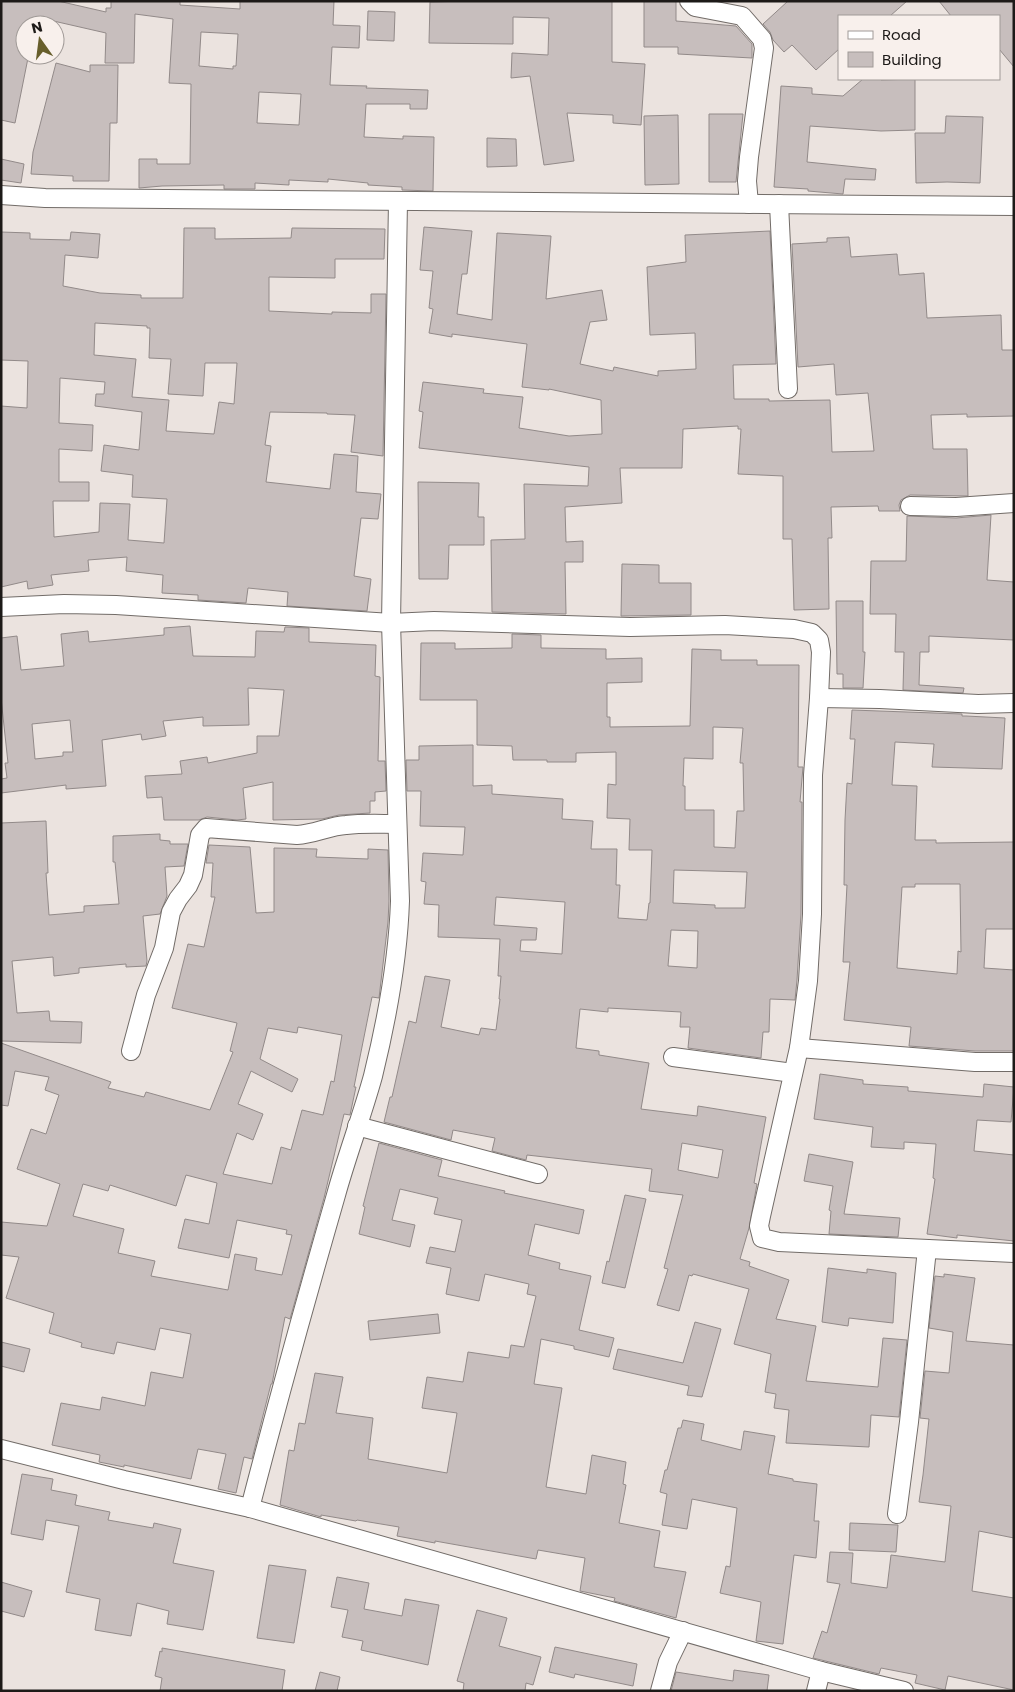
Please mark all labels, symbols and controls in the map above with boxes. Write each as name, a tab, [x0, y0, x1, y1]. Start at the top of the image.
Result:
north arrow	[15, 15, 65, 65]
legend	[838, 15, 1000, 80]
text: N	[29, 16, 44, 38]
text: Road	[882, 24, 921, 45]
text: Building	[882, 49, 942, 70]

